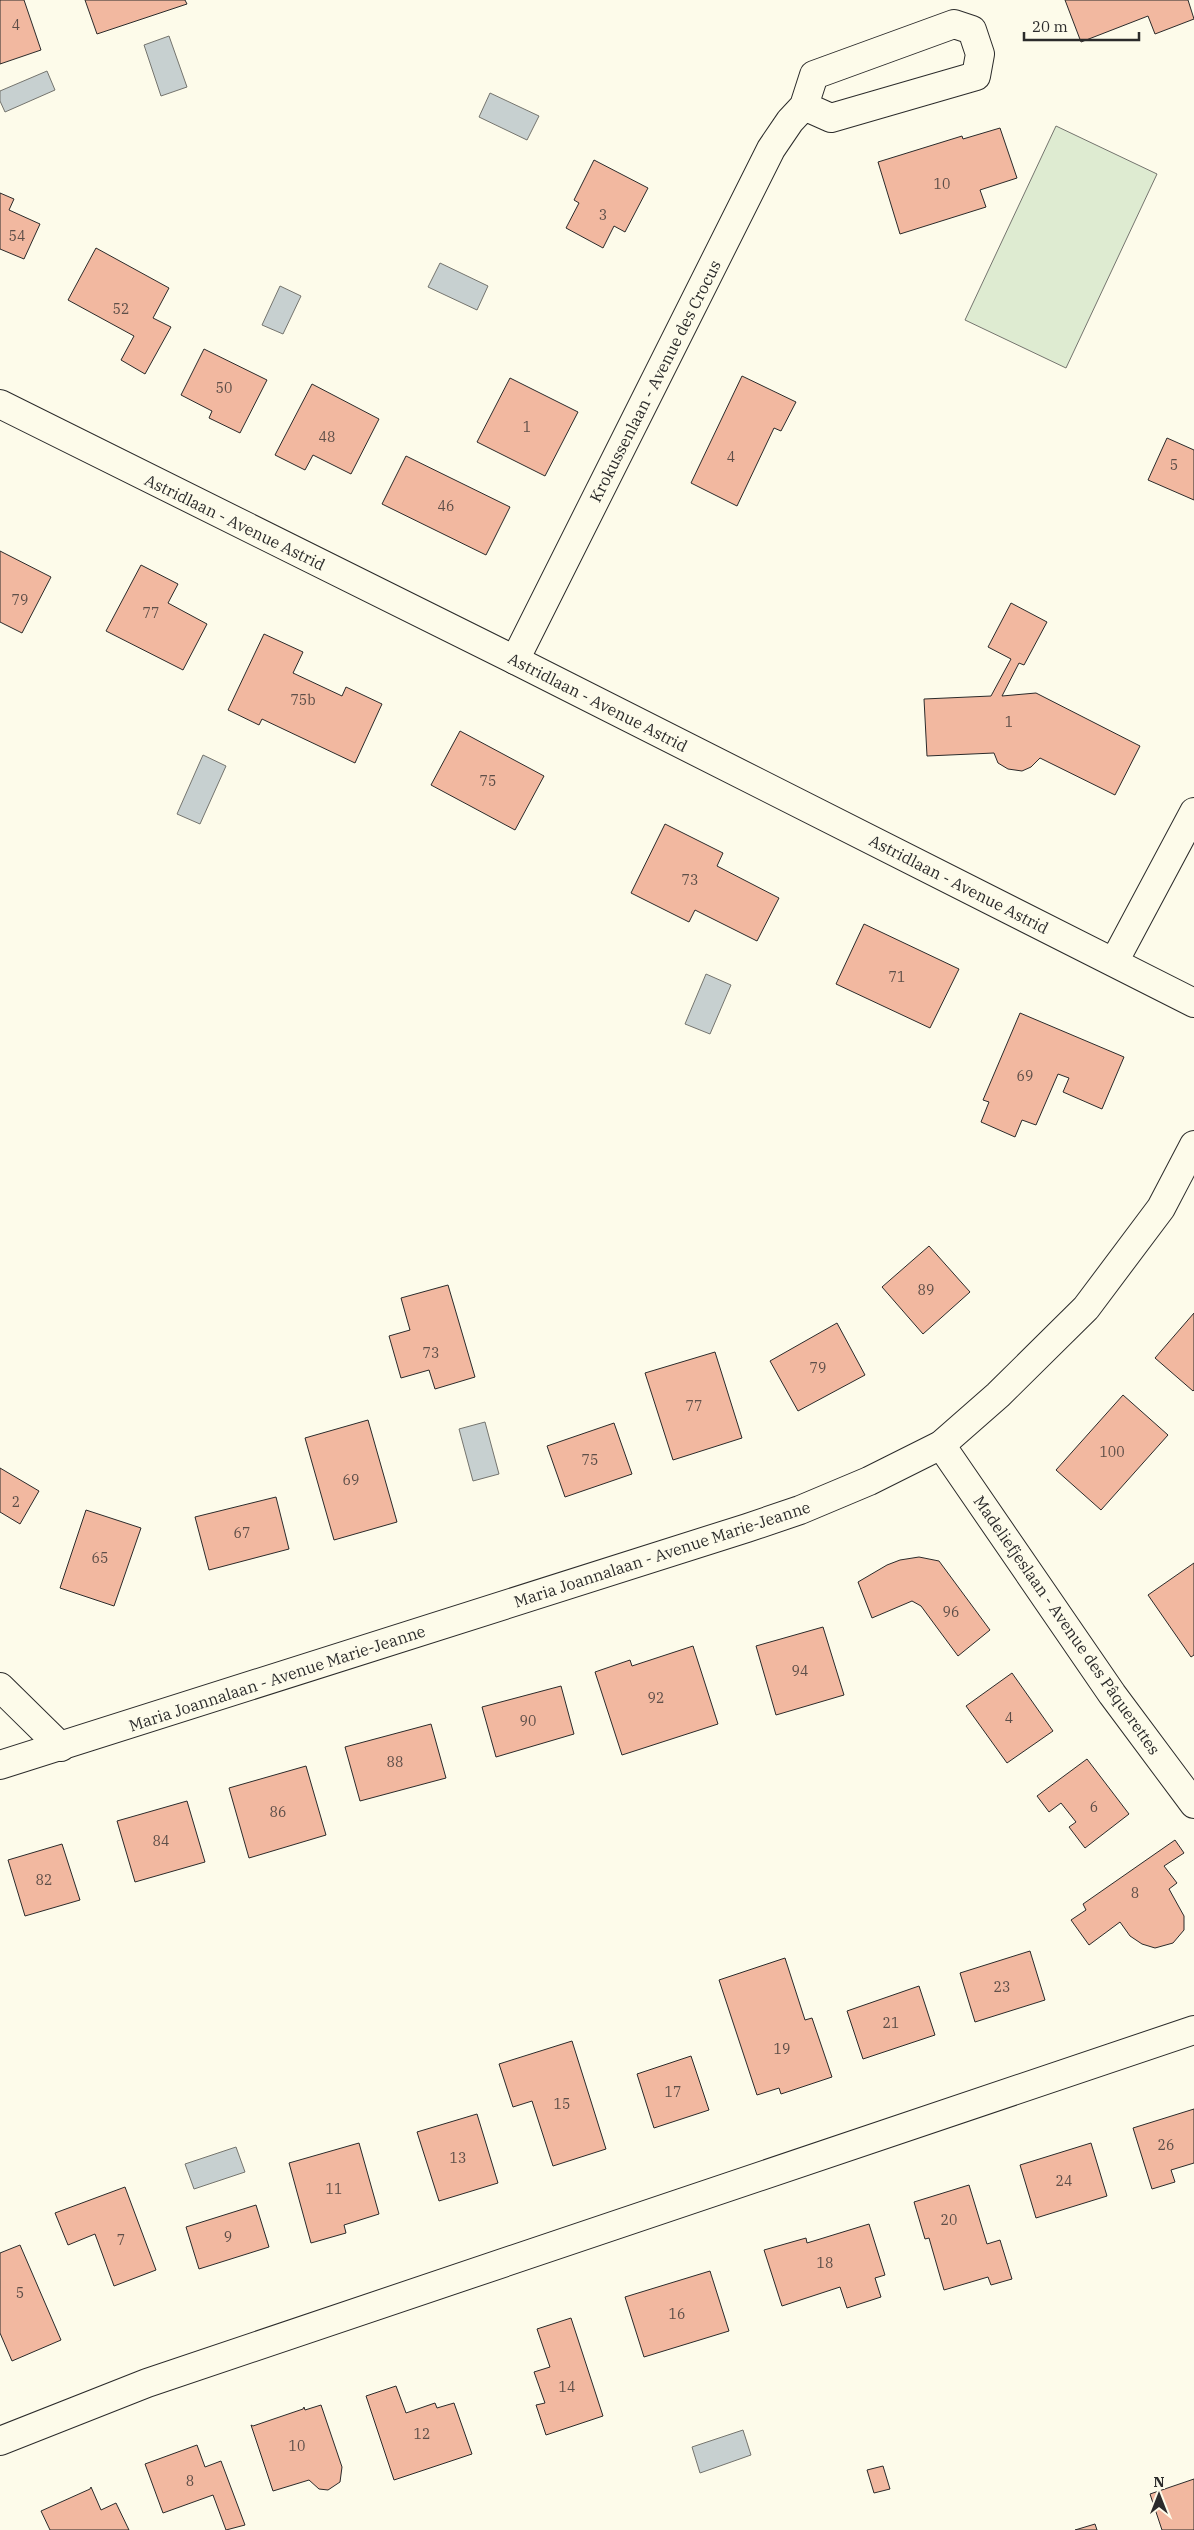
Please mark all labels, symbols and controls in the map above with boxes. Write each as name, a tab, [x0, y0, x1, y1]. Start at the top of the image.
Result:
scale bar	[1024, 10, 1139, 42]
house number: 4	[12, 16, 20, 34]
text: 20 m	[1032, 17, 1068, 36]
house number: 10	[934, 175, 950, 193]
house number: 3	[599, 206, 607, 224]
house number: 54	[9, 227, 25, 245]
street label: Krokussenlaan - Avenue des Crocus	[585, 257, 725, 505]
house number: 52	[113, 300, 129, 318]
house number: 50	[216, 379, 232, 397]
house number: 1	[523, 418, 531, 436]
house number: 48	[319, 428, 335, 446]
house number: 4	[727, 448, 735, 466]
house number: 5	[1170, 456, 1178, 474]
street label: Astridlaan - Avenue Astrid	[141, 470, 329, 575]
house number: 46	[438, 497, 454, 515]
house number: 79	[12, 591, 28, 609]
house number: 77	[143, 604, 159, 622]
street label: Astridlaan - Avenue Astrid	[505, 648, 691, 756]
house number: 75b	[290, 691, 316, 709]
house number: 1	[1005, 713, 1013, 731]
house number: 75	[480, 772, 496, 790]
street label: Astridlaan - Avenue Astrid	[866, 830, 1052, 938]
house number: 73	[682, 871, 698, 889]
house number: 71	[889, 968, 905, 986]
house number: 69	[1017, 1067, 1033, 1085]
house number: 89	[918, 1281, 934, 1299]
house number: 73	[423, 1344, 439, 1362]
house number: 79	[810, 1359, 826, 1377]
house number: 77	[686, 1397, 702, 1415]
house number: 100	[1099, 1443, 1125, 1461]
house number: 75	[582, 1451, 598, 1469]
house number: 69	[343, 1471, 359, 1489]
street label: Madeliefjeslaan - Avenue des Pâquerettes	[969, 1492, 1165, 1758]
house number: 2	[12, 1493, 20, 1511]
street label: Maria Joannalaan - Avenue Marie-Jeanne	[511, 1497, 813, 1611]
house number: 67	[234, 1524, 250, 1542]
house number: 65	[92, 1549, 108, 1567]
house number: 96	[943, 1603, 959, 1621]
street label: Maria Joannalaan - Avenue Marie-Jeanne	[126, 1621, 428, 1735]
house number: 94	[792, 1662, 808, 1680]
house number: 92	[648, 1689, 664, 1707]
house number: 4	[1005, 1709, 1013, 1727]
house number: 90	[520, 1712, 536, 1730]
house number: 88	[387, 1753, 403, 1771]
house number: 6	[1090, 1798, 1098, 1816]
house number: 86	[270, 1803, 286, 1821]
house number: 84	[153, 1832, 169, 1850]
house number: 82	[36, 1871, 52, 1889]
house number: 8	[1131, 1884, 1139, 1902]
house number: 23	[994, 1978, 1010, 1996]
house number: 21	[883, 2014, 899, 2032]
house number: 19	[774, 2040, 790, 2058]
house number: 17	[665, 2083, 681, 2101]
house number: 15	[554, 2095, 570, 2113]
house number: 26	[1158, 2136, 1174, 2154]
house number: 13	[450, 2149, 466, 2167]
house number: 24	[1056, 2172, 1072, 2190]
house number: 11	[326, 2180, 342, 2198]
house number: 20	[941, 2211, 957, 2229]
house number: 9	[224, 2228, 232, 2246]
house number: 7	[117, 2231, 125, 2249]
house number: 18	[817, 2254, 833, 2272]
house number: 5	[16, 2284, 24, 2302]
house number: 16	[669, 2305, 685, 2323]
house number: 14	[559, 2378, 575, 2396]
house number: 12	[414, 2425, 430, 2443]
house number: 10	[289, 2437, 305, 2455]
north arrow	[1134, 2470, 1184, 2520]
house number: 8	[186, 2472, 194, 2490]
text: N	[1153, 2473, 1165, 2491]

